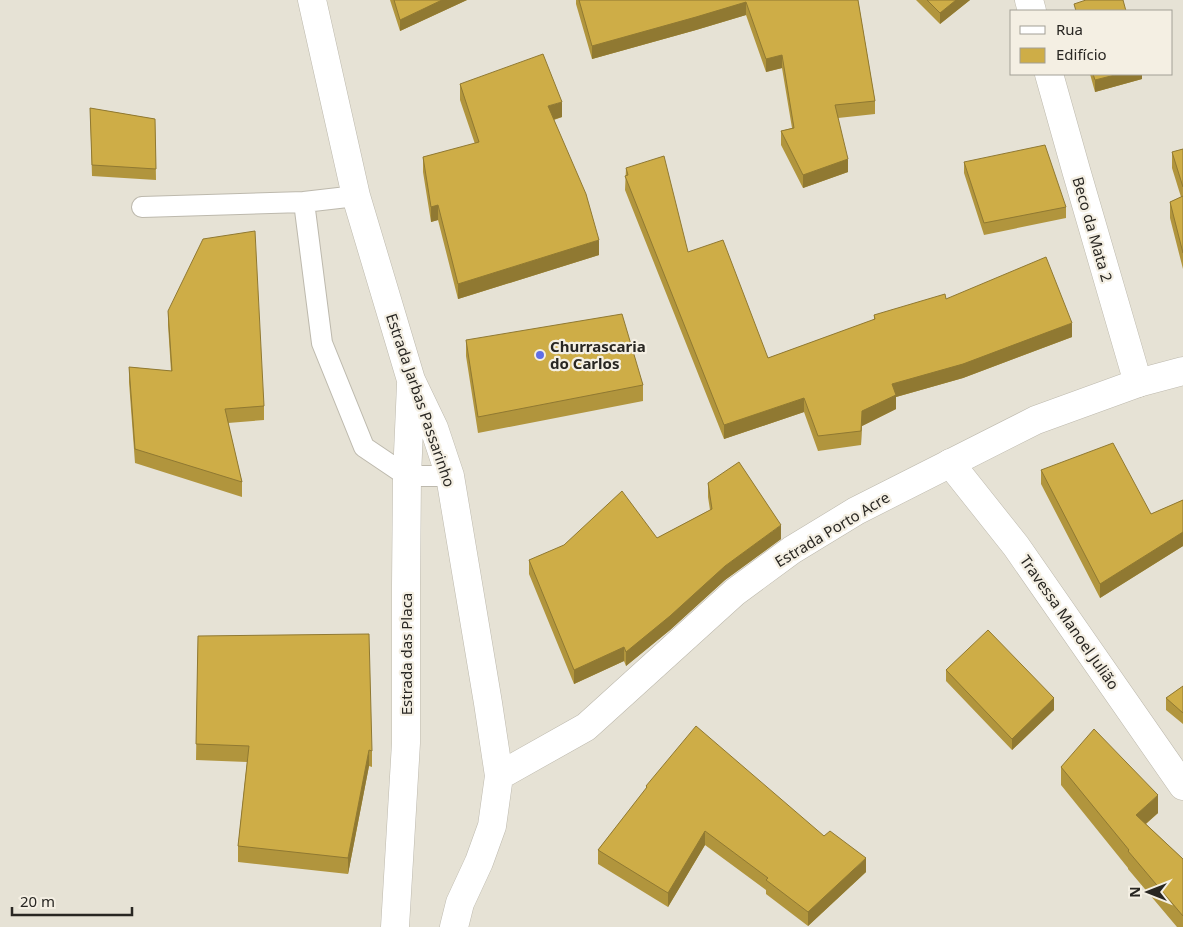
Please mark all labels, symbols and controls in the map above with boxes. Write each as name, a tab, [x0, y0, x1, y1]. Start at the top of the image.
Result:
legend	[1010, 10, 1173, 75]
text: Rua	[1056, 19, 1083, 39]
text: Edifício	[1056, 44, 1107, 64]
street label: Beco da Mata 2	[1068, 174, 1118, 284]
street label: Estrada Jarbas Passarinho	[382, 311, 460, 489]
place label: Churrascaria do Carlos	[550, 336, 646, 373]
marker: Churrascaria do Carlos	[534, 349, 546, 361]
street label: Estrada Porto Acre	[771, 487, 893, 571]
street label: Travessa Manoel Julião	[1016, 551, 1124, 693]
street label: Estrada das Placa	[396, 593, 416, 715]
north arrow	[1123, 867, 1173, 917]
scale bar	[12, 884, 132, 916]
text: N	[1125, 886, 1144, 898]
text: 20 m	[20, 891, 55, 911]

